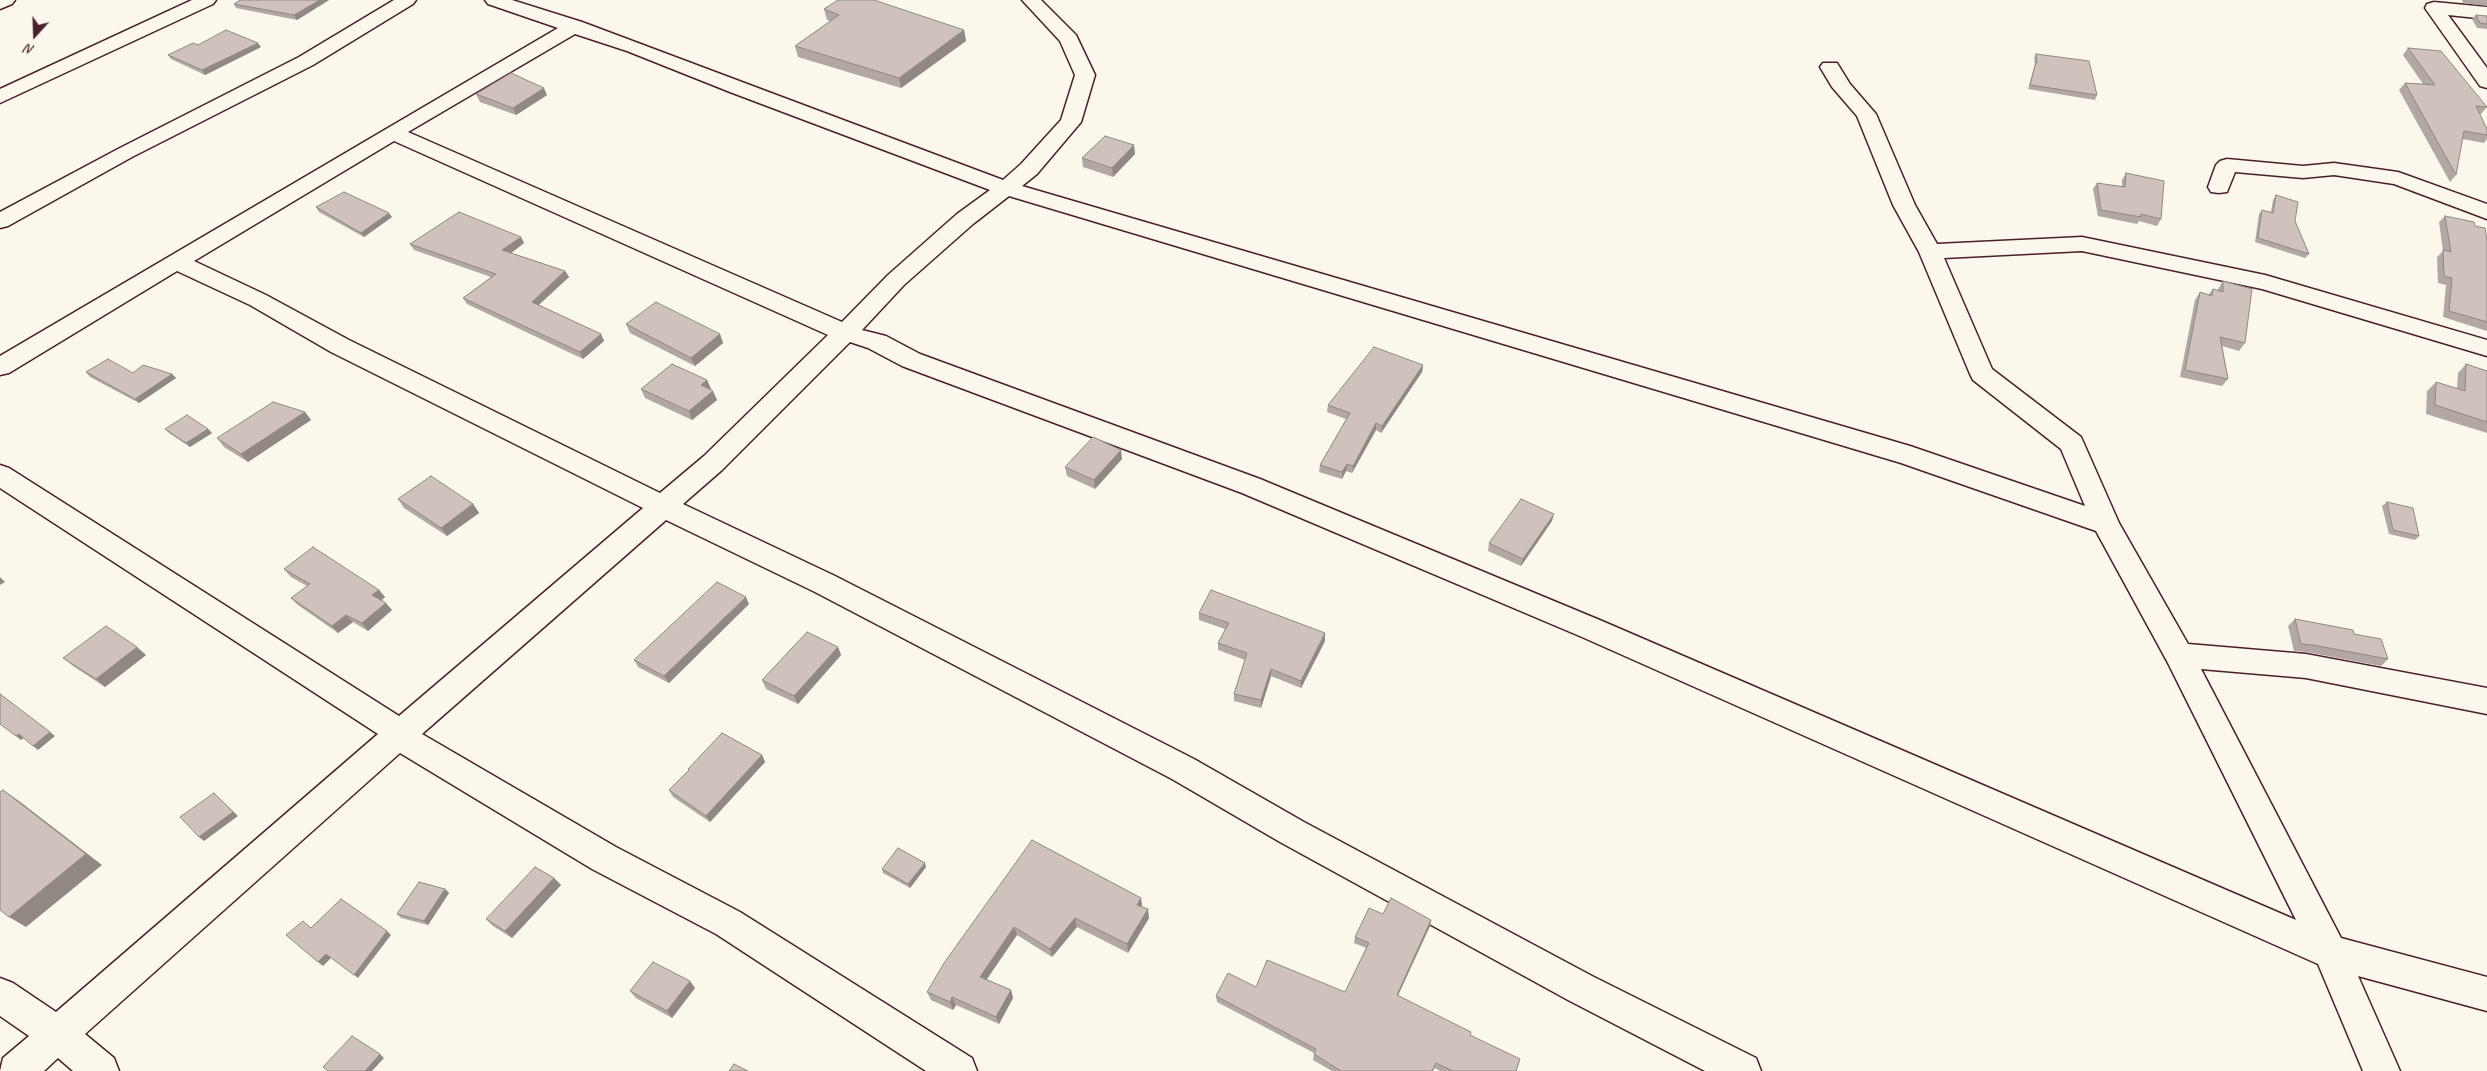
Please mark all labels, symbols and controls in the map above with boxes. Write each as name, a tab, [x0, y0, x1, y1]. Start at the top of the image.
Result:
north arrow	[10, 10, 60, 60]
text: N	[23, 40, 37, 59]

